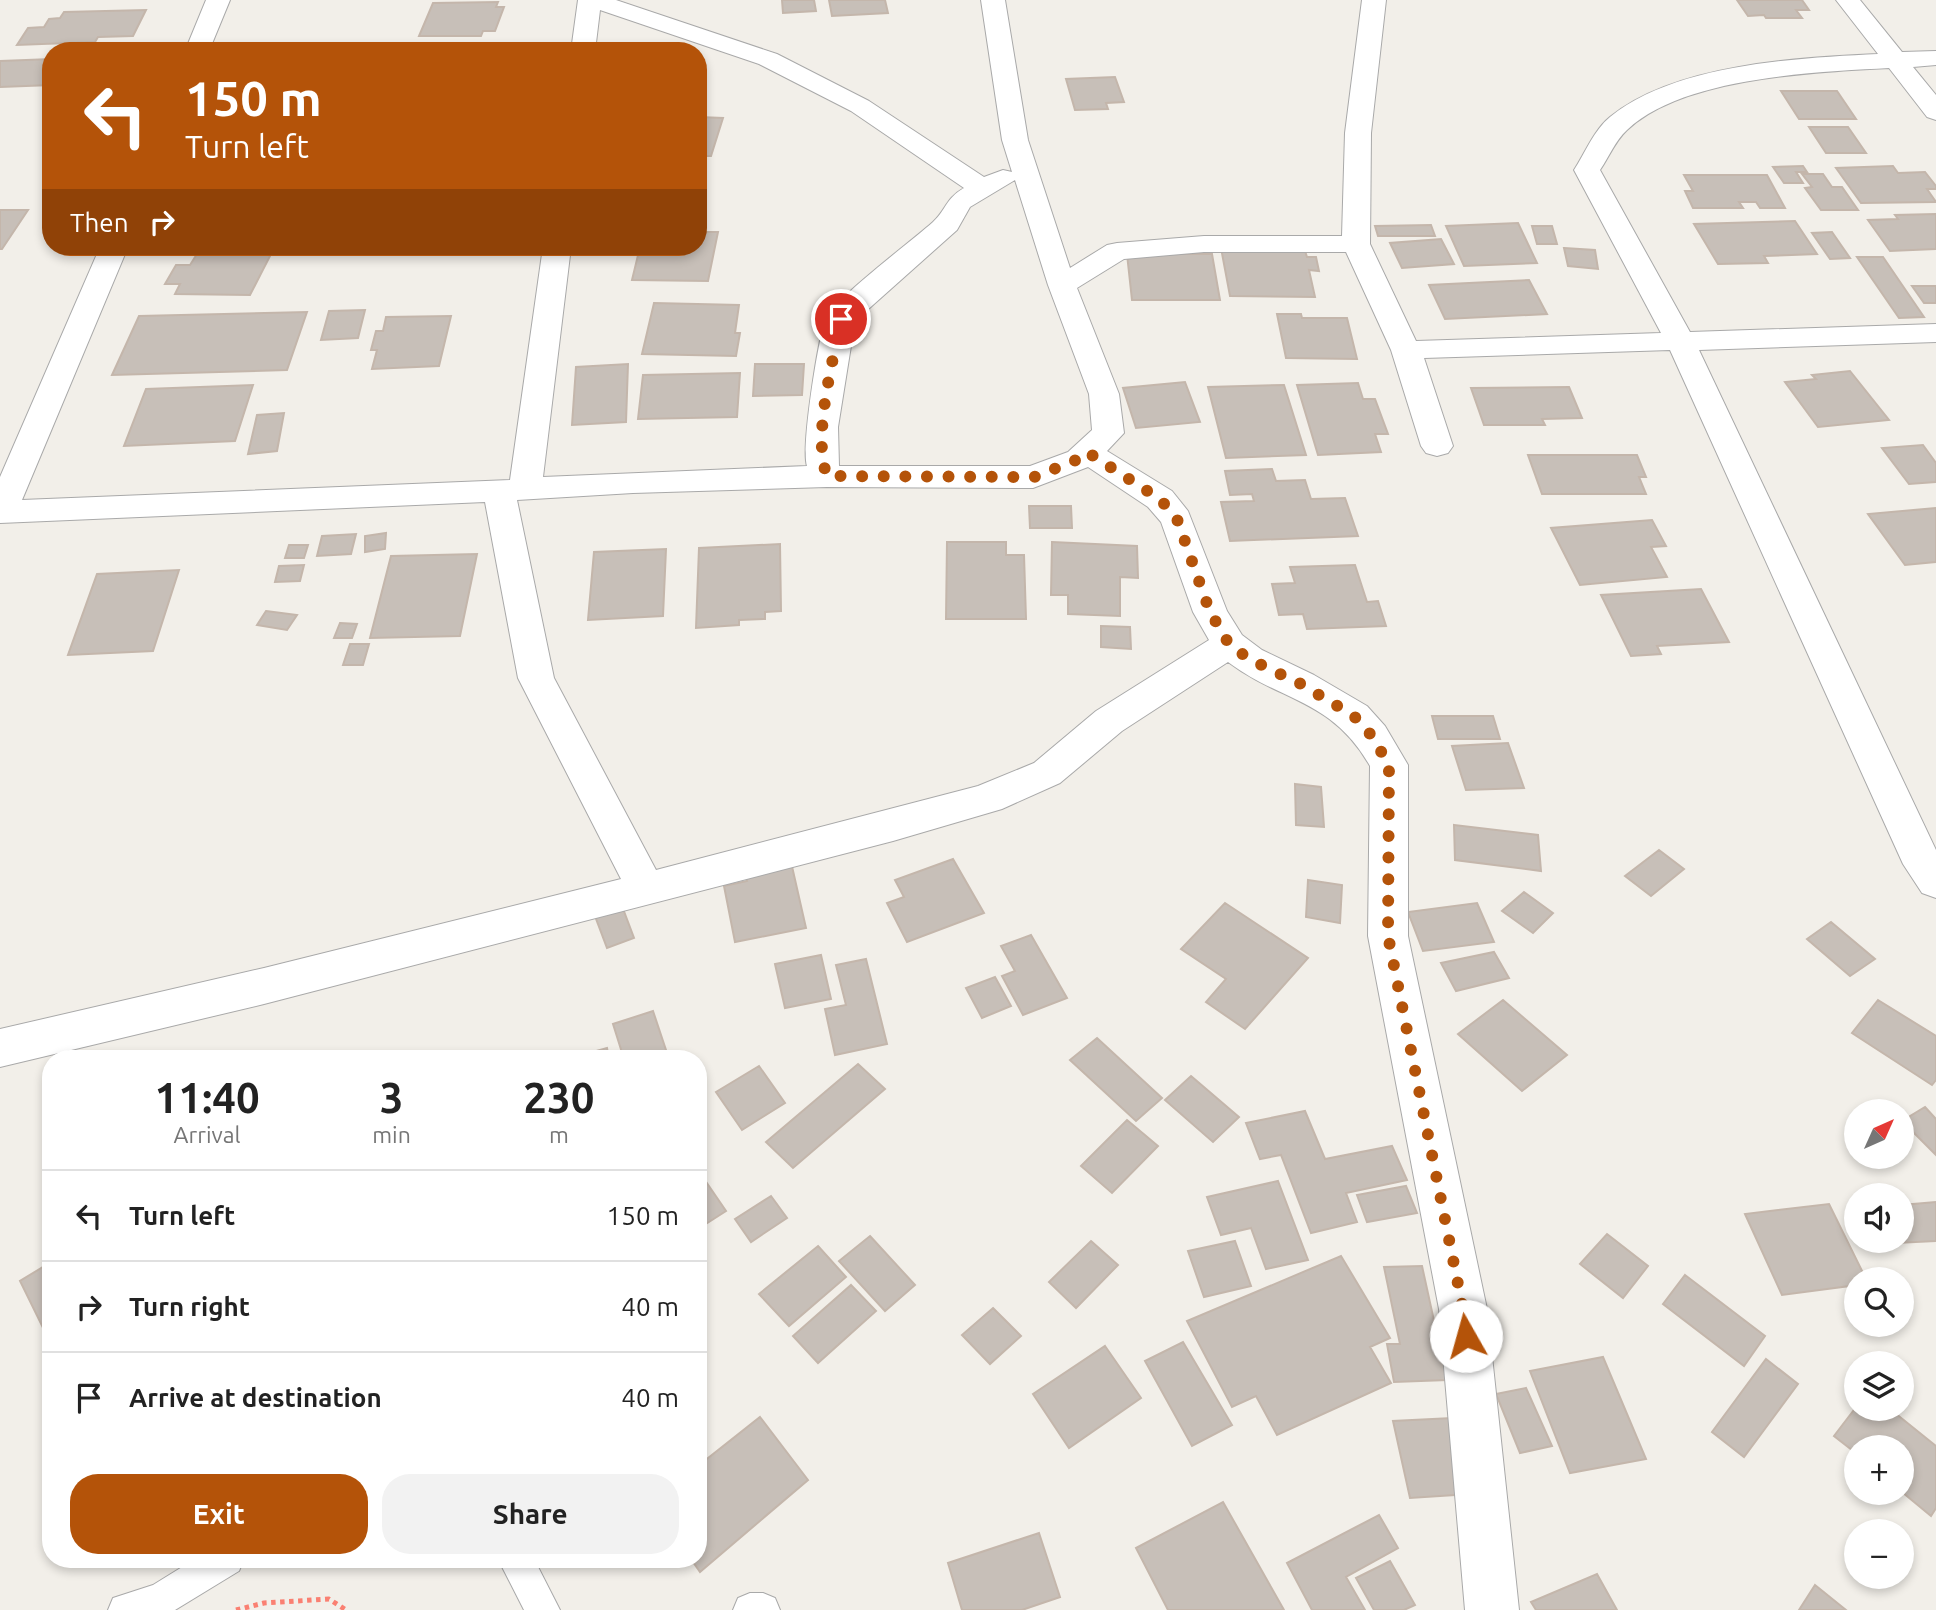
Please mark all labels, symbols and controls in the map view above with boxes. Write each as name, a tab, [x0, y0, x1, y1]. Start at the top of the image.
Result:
icon: left	[70, 70, 161, 161]
text: 150 m	[185, 70, 322, 125]
text: Turn left	[185, 128, 309, 164]
icon: right	[143, 203, 181, 241]
text: Then	[70, 208, 129, 237]
pin	[811, 289, 871, 349]
icon: arrive	[822, 300, 860, 338]
text: 11:40	[155, 1074, 260, 1121]
text: 3	[380, 1074, 403, 1121]
text: 230	[523, 1074, 594, 1121]
north arrow	[1844, 1099, 1914, 1169]
map controls	[1844, 1099, 1914, 1589]
text: Arrival	[174, 1122, 241, 1147]
text: min	[372, 1122, 411, 1147]
text: m	[549, 1122, 569, 1147]
button: sound	[1844, 1183, 1914, 1253]
icon: left	[70, 1197, 108, 1235]
text: Turn left	[129, 1201, 235, 1230]
text: 150 m	[607, 1201, 679, 1230]
button: search	[1844, 1267, 1914, 1337]
icon: right	[70, 1288, 108, 1326]
text: Turn right	[129, 1292, 250, 1321]
text: 40 m	[621, 1292, 679, 1321]
position arrow	[1429, 1299, 1503, 1373]
button: layers	[1844, 1351, 1914, 1421]
icon: arrive	[70, 1379, 108, 1417]
text: Arrive at destination	[129, 1383, 382, 1412]
text: 40 m	[621, 1383, 679, 1412]
button: +	[1844, 1435, 1914, 1505]
button: Exit	[70, 1474, 368, 1554]
button: Share	[382, 1474, 679, 1554]
button: −	[1844, 1519, 1914, 1589]

